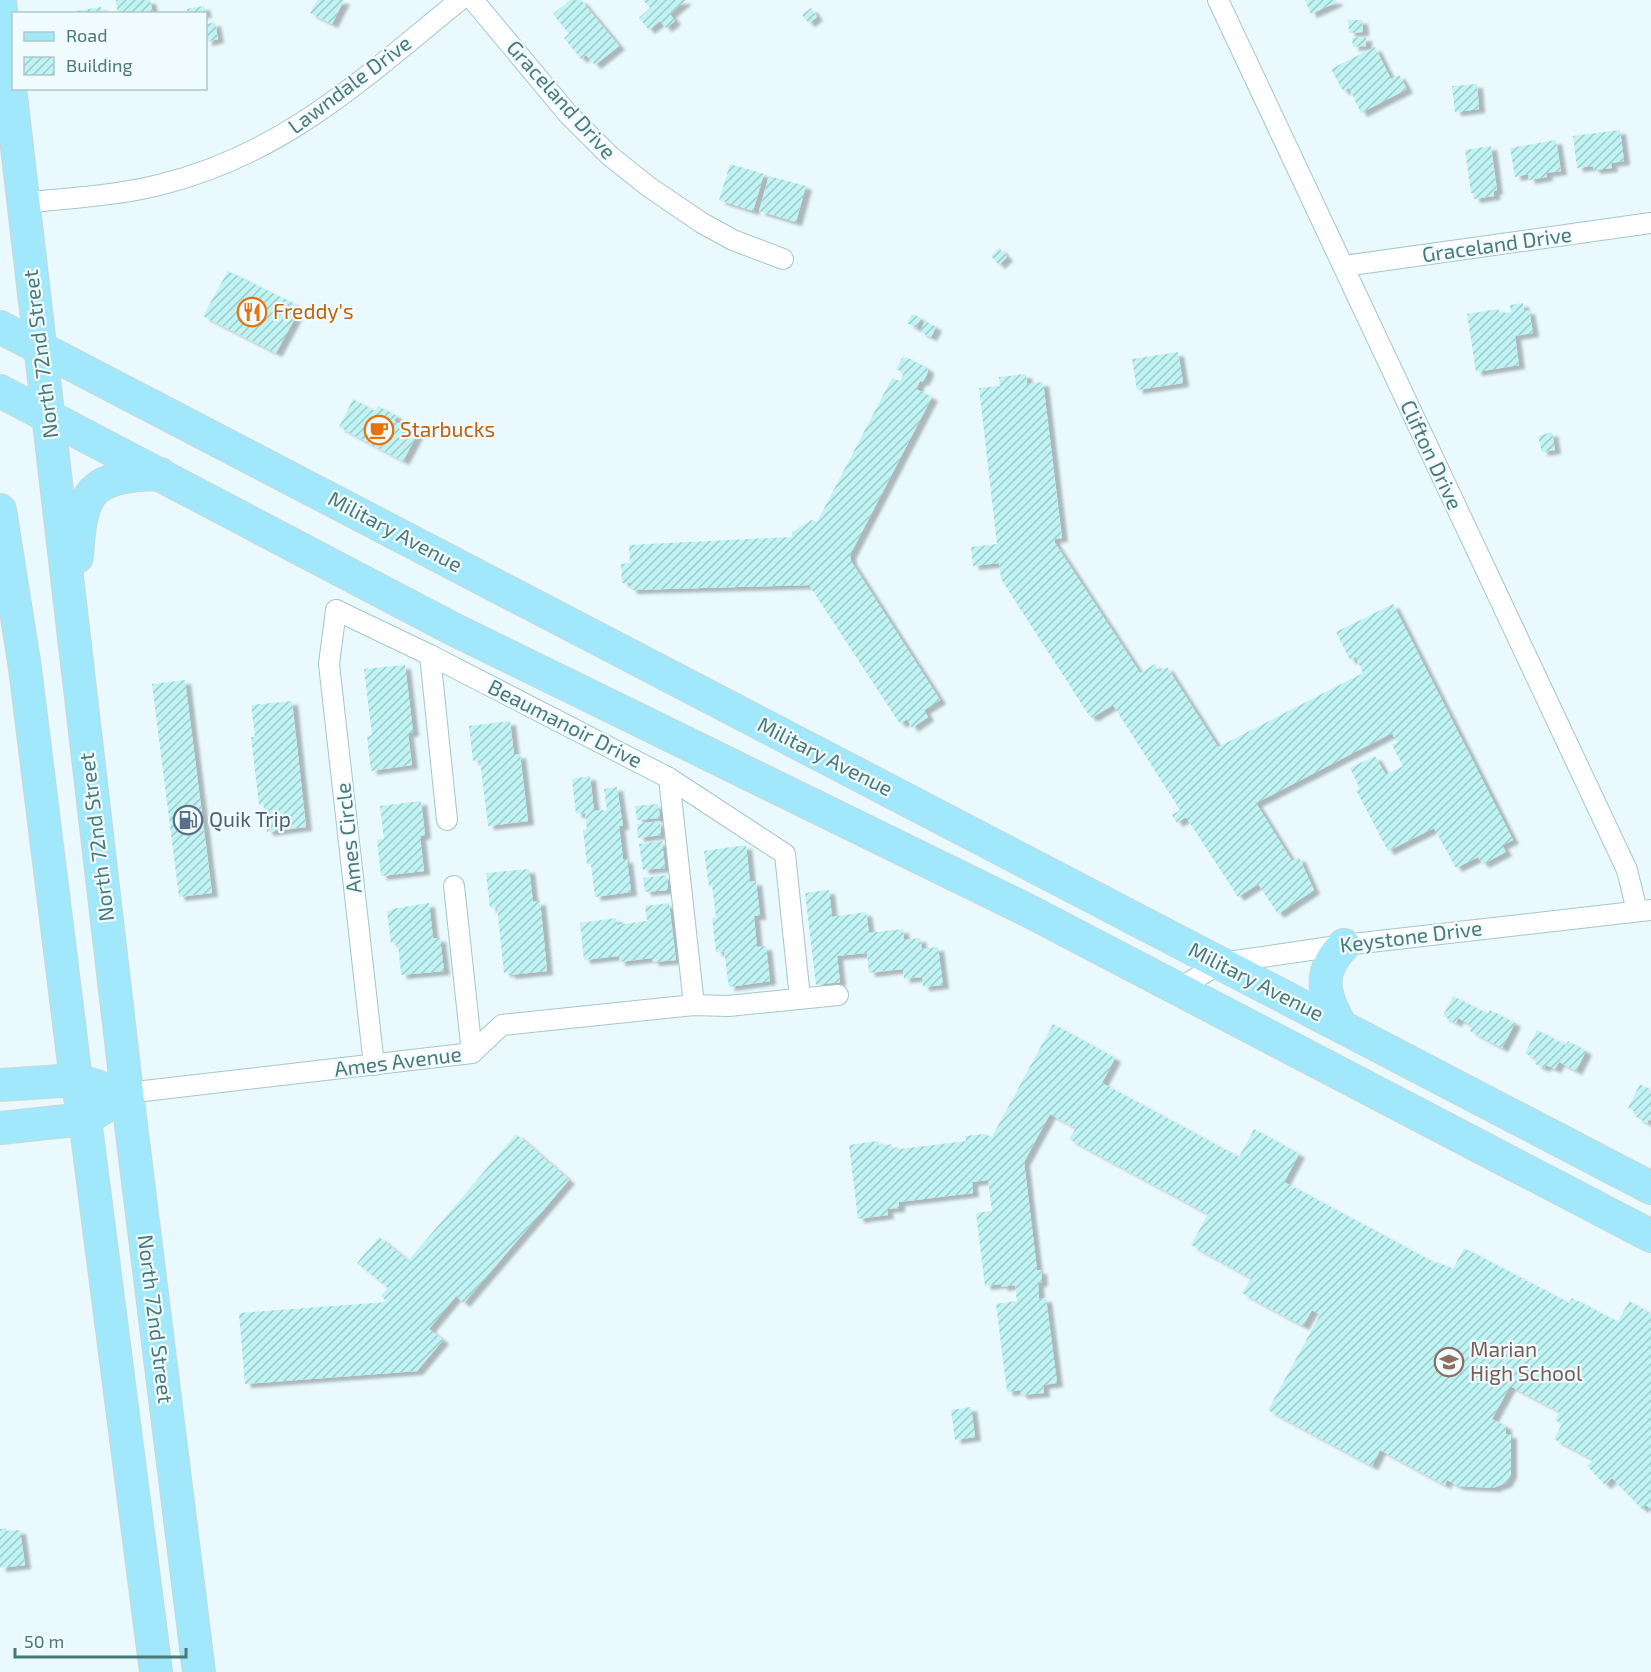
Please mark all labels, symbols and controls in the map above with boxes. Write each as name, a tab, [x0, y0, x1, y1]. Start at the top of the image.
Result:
legend	[12, 12, 207, 90]
text: Road	[66, 24, 107, 46]
street label: Lawndale Drive	[283, 29, 416, 138]
street label: Graceland Drive	[502, 35, 622, 163]
text: Building	[66, 54, 133, 76]
street label: Graceland Drive	[1420, 221, 1573, 266]
street label: North 72nd Street	[17, 268, 62, 440]
restaurant icon: Freddy's	[236, 296, 268, 328]
place label: Freddy's	[273, 298, 354, 323]
street label: Clifton Drive	[1396, 396, 1469, 513]
cafe icon: Starbucks	[363, 414, 395, 446]
place label: Starbucks	[400, 416, 495, 441]
street label: Military Avenue	[324, 485, 467, 577]
street label: Beaumanoir Drive	[484, 673, 647, 772]
street label: Military Avenue	[754, 711, 897, 800]
street label: North 72nd Street	[73, 751, 118, 923]
street label: Ames Circle	[329, 782, 366, 895]
fuel station icon: Quik Trip	[172, 804, 204, 836]
place label: Quik Trip	[209, 806, 291, 832]
street label: Keystone Drive	[1338, 914, 1483, 957]
street label: Military Avenue	[1185, 936, 1328, 1025]
street label: Ames Avenue	[333, 1040, 463, 1081]
street label: North 72nd Street	[134, 1233, 179, 1405]
place label: Marian High School	[1470, 1336, 1583, 1385]
school or university icon: Marian High School	[1433, 1346, 1465, 1378]
scale bar	[15, 1621, 186, 1659]
text: 50 m	[24, 1630, 64, 1652]

